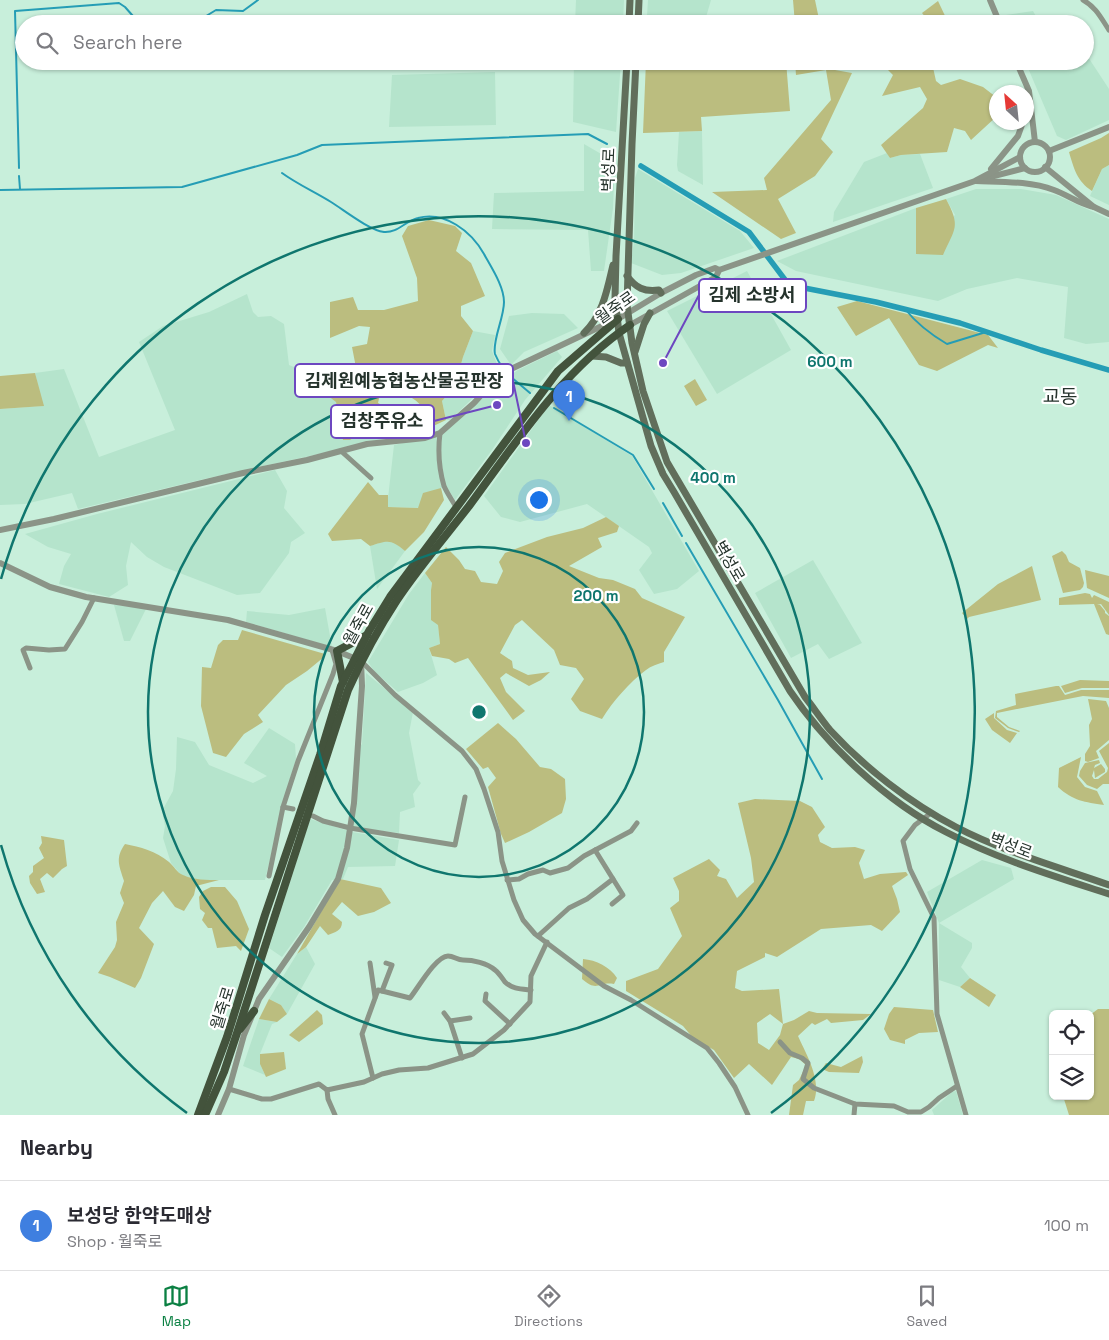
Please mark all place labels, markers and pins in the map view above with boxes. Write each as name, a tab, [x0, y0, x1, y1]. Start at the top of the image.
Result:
callout: 김제 소방서	[699, 279, 806, 312]
callout: 김제원예농협농산물공판장	[295, 364, 513, 397]
pin: 1	[553, 380, 585, 421]
callout: 검창주유소	[331, 405, 434, 438]
centre of rings	[470, 703, 488, 721]

